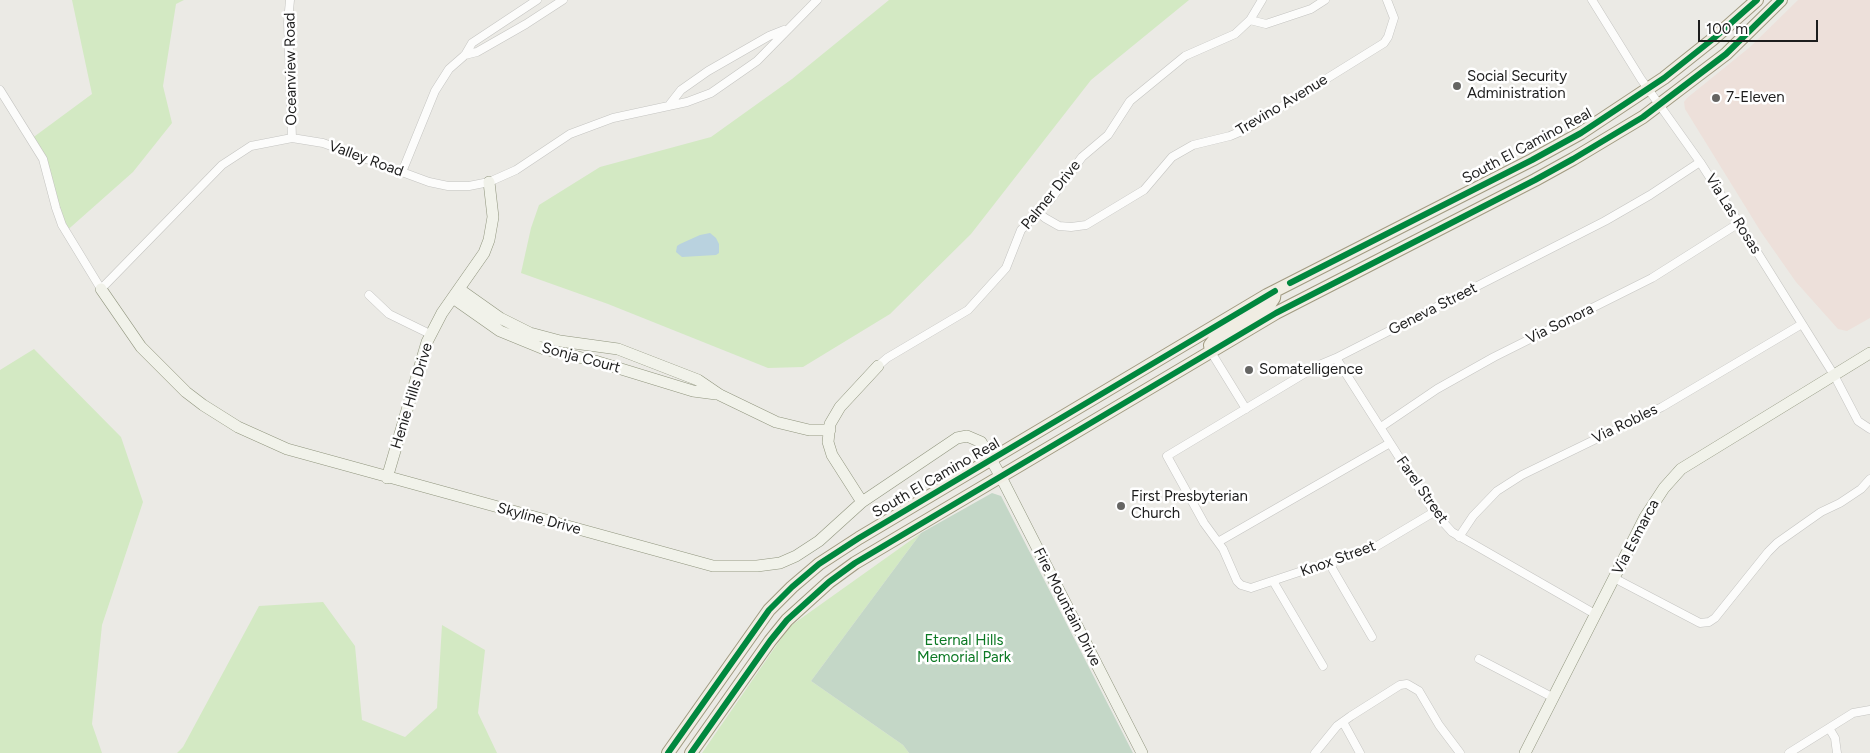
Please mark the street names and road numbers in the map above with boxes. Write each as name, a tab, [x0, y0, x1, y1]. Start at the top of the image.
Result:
street label: Oceanview Road	[281, 12, 301, 126]
street label: Trevino Avenue	[1233, 71, 1331, 139]
street label: South El Camino Real	[1459, 104, 1595, 188]
street label: Valley Road	[326, 137, 406, 181]
street label: Palmer Drive	[1018, 157, 1084, 233]
street label: Via Las Rosas	[1701, 171, 1765, 257]
street label: Geneva Street	[1386, 279, 1480, 339]
street label: Via Sonora	[1523, 300, 1597, 348]
street label: Sonja Court	[540, 339, 622, 377]
street label: Henie Hills Drive	[387, 341, 437, 451]
street label: Via Robles	[1589, 400, 1661, 448]
street label: South El Camino Real	[869, 434, 1003, 522]
street label: Farel Street	[1392, 453, 1452, 527]
street label: Via Esmarca	[1609, 496, 1663, 578]
street label: Skyline Drive	[495, 499, 583, 539]
street label: Knox Street	[1298, 537, 1378, 581]
street label: Fire Mountain Drive	[1029, 545, 1105, 669]

